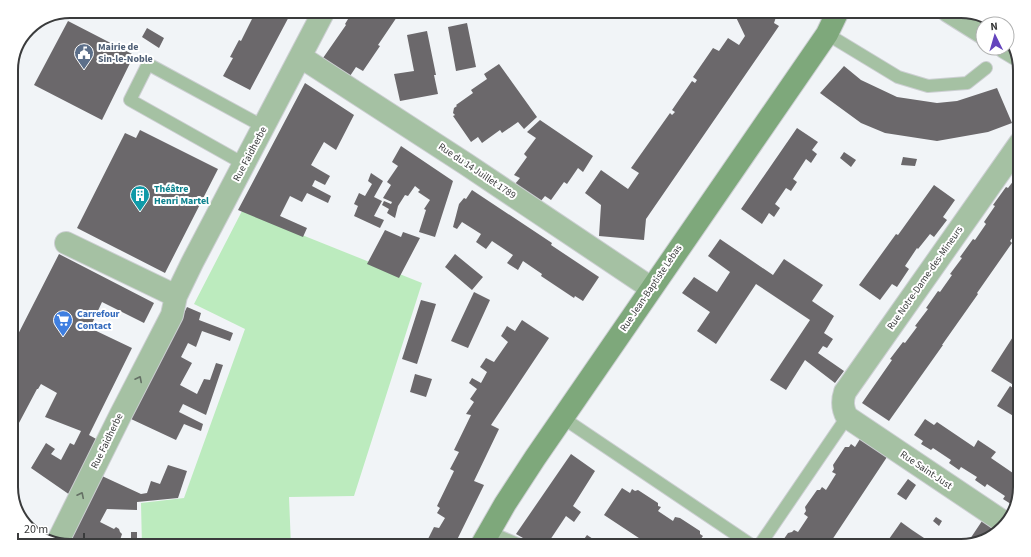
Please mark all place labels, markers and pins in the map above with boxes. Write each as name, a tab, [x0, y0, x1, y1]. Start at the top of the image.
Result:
place label: Mairie de Sin-le-Noble	[98, 40, 153, 66]
public building icon: Mairie de Sin-le-Noble	[73, 42, 95, 70]
place label: Théâtre Henri Martel	[154, 182, 209, 208]
building icon: Théâtre Henri Martel	[129, 184, 151, 212]
place label: Carrefour Contact	[77, 307, 120, 333]
supermarket icon: Carrefour Contact	[52, 309, 74, 337]

